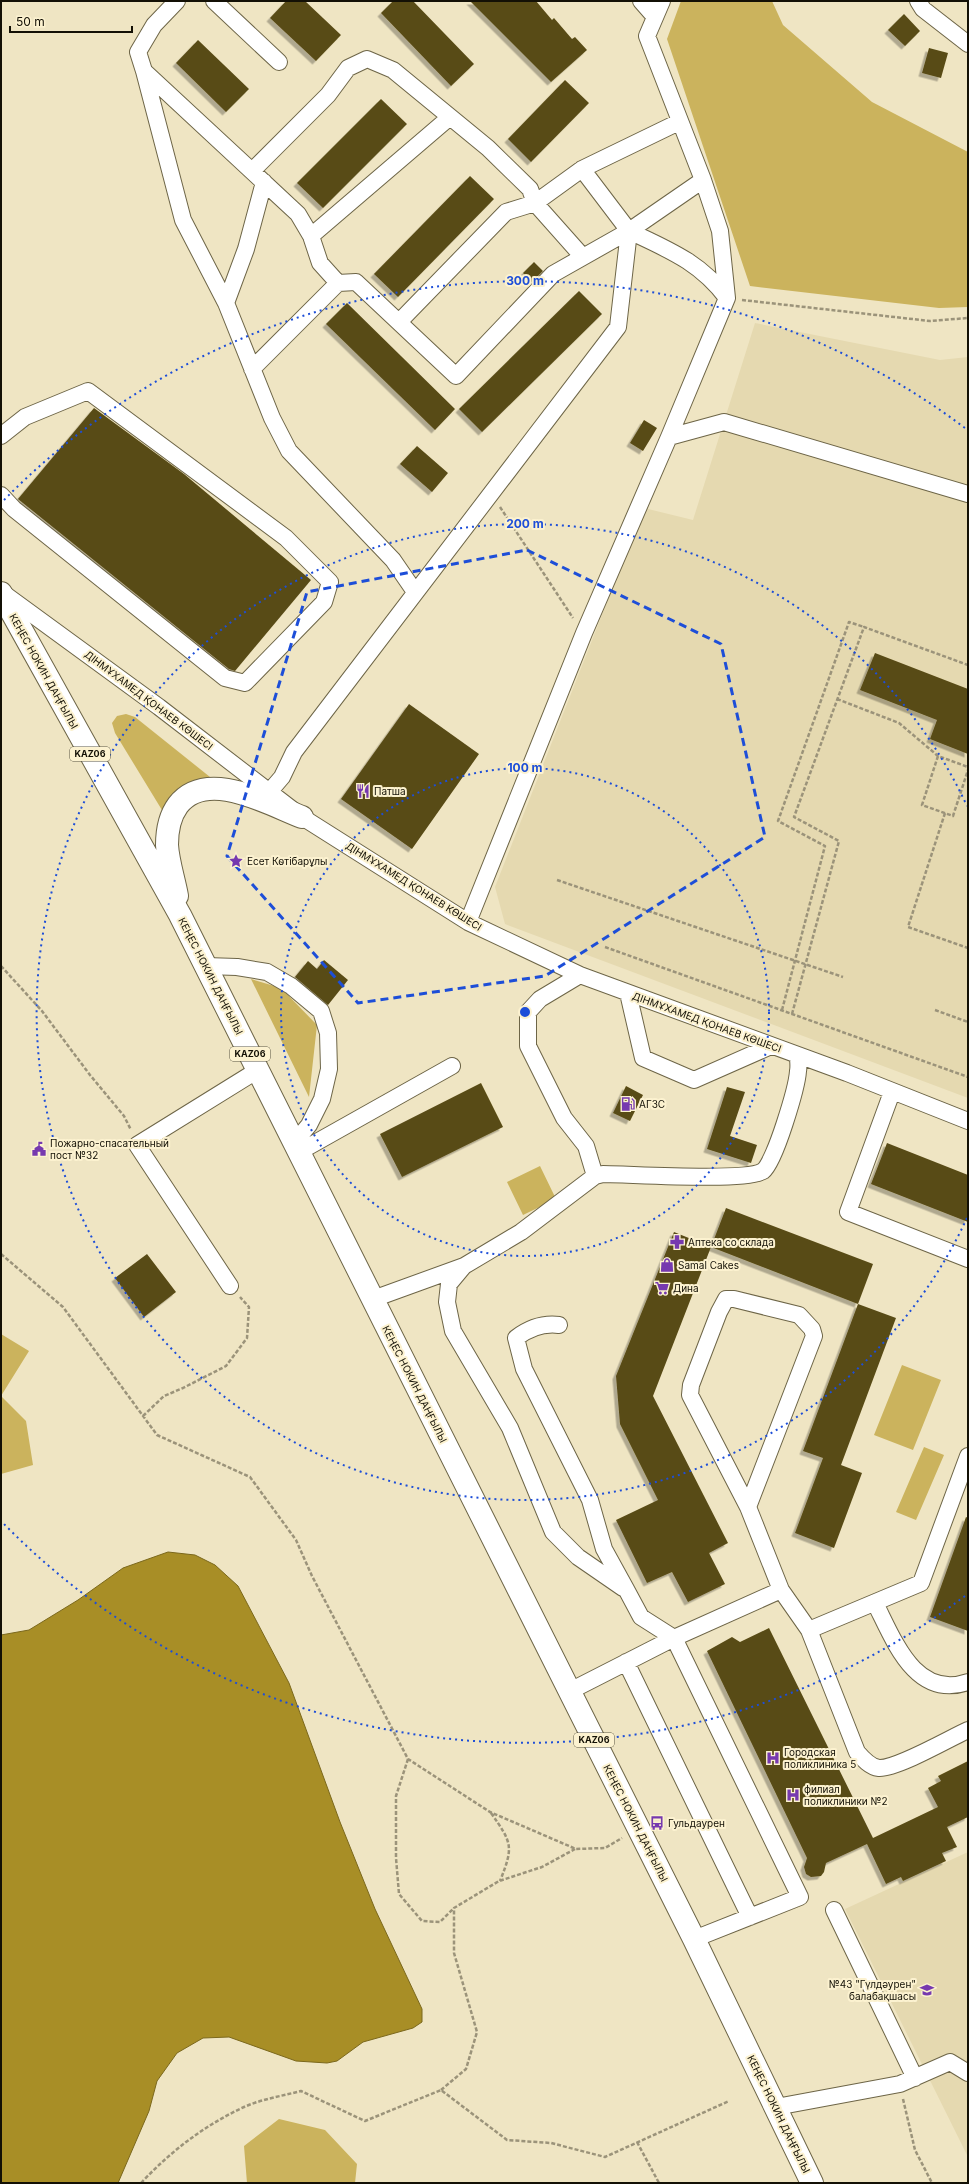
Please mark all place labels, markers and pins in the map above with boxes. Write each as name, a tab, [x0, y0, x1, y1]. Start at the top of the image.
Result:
restaurant icon: Патша	[355, 783, 371, 799]
place label: Патша	[374, 785, 406, 797]
place icon: Есет Көтібарұлы	[228, 853, 244, 869]
place label: Есет Көтібарұлы	[247, 855, 327, 868]
centre of rings	[518, 1005, 532, 1019]
fuel station icon: АГЗС	[620, 1096, 636, 1112]
place label: АГЗС	[639, 1098, 665, 1110]
place label: Пожарно-спасательный пост №32	[50, 1137, 169, 1161]
public building icon: Пожарно-спасательный пост №32	[31, 1141, 47, 1157]
pharmacy icon: Аптека со склада	[669, 1234, 685, 1250]
place label: Аптека со склада	[688, 1236, 774, 1248]
shop icon: Samal Cakes	[659, 1257, 675, 1273]
place label: Samal Cakes	[678, 1259, 739, 1271]
supermarket icon: Дина	[654, 1280, 670, 1296]
place label: Дина	[673, 1282, 699, 1294]
place label: Городская поликлиника 5	[784, 1746, 856, 1770]
hospital icon: Городская поликлиника 5	[765, 1750, 781, 1766]
place label: филиал поликлиники №2	[804, 1783, 888, 1807]
hospital icon: филиал поликлиники №2	[785, 1787, 801, 1803]
bus stop icon: Гульдаурен	[649, 1815, 665, 1831]
place label: Гульдаурен	[668, 1817, 725, 1829]
place label: №43 "Гүлдәурен" балабақшасы	[829, 1978, 916, 2002]
school or university icon: №43 "Гүлдәурен" балабақшасы	[919, 1982, 935, 1998]

